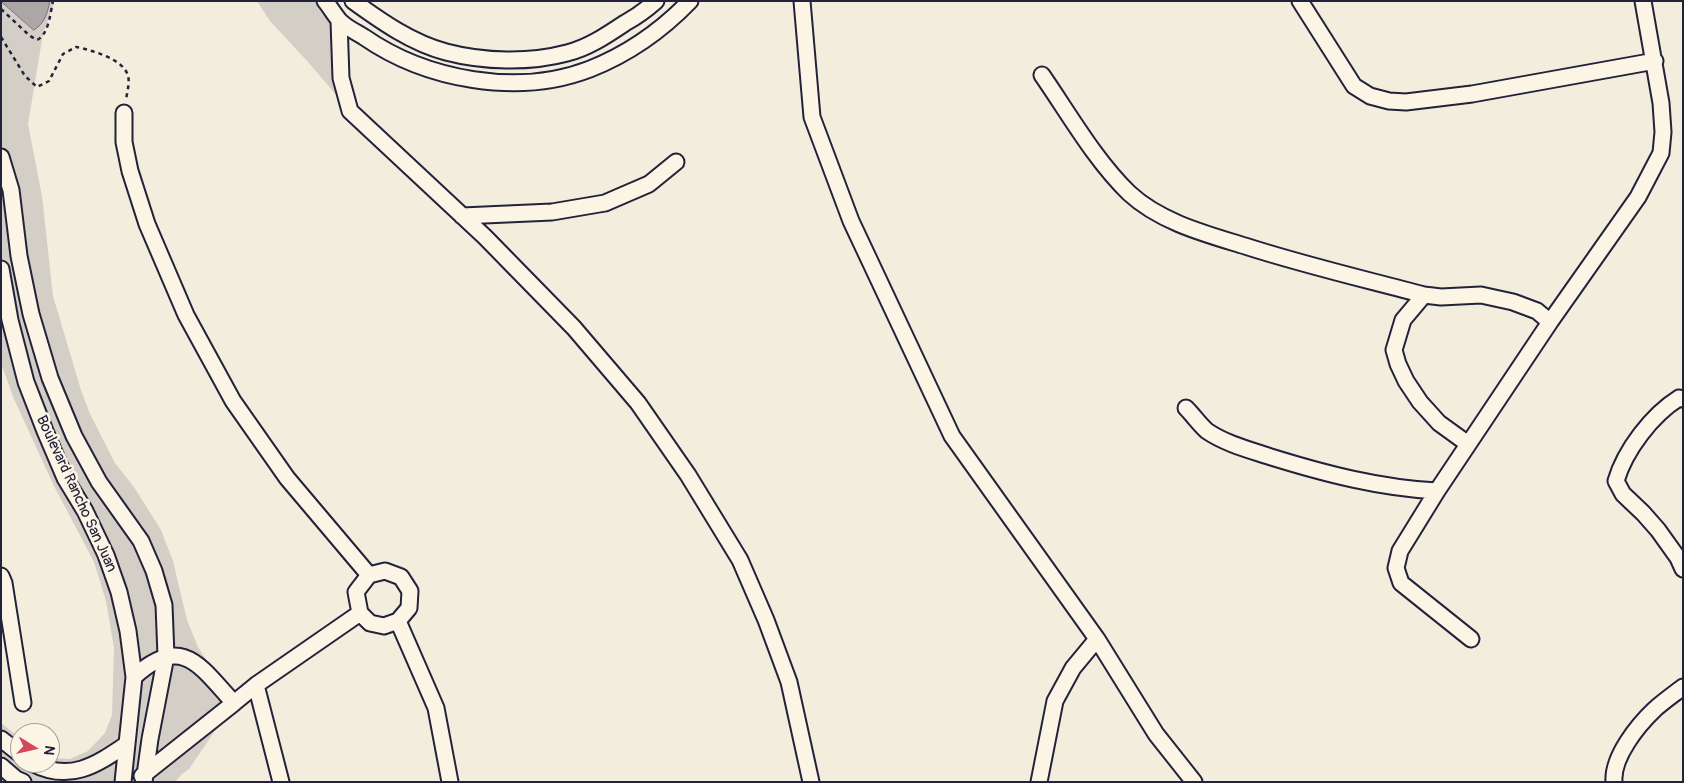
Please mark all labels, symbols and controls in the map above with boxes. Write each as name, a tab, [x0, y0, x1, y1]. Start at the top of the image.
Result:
street label: Boulevard Rancho San Juan	[32, 413, 120, 575]
north arrow	[10, 723, 60, 773]
text: N	[40, 744, 58, 756]

